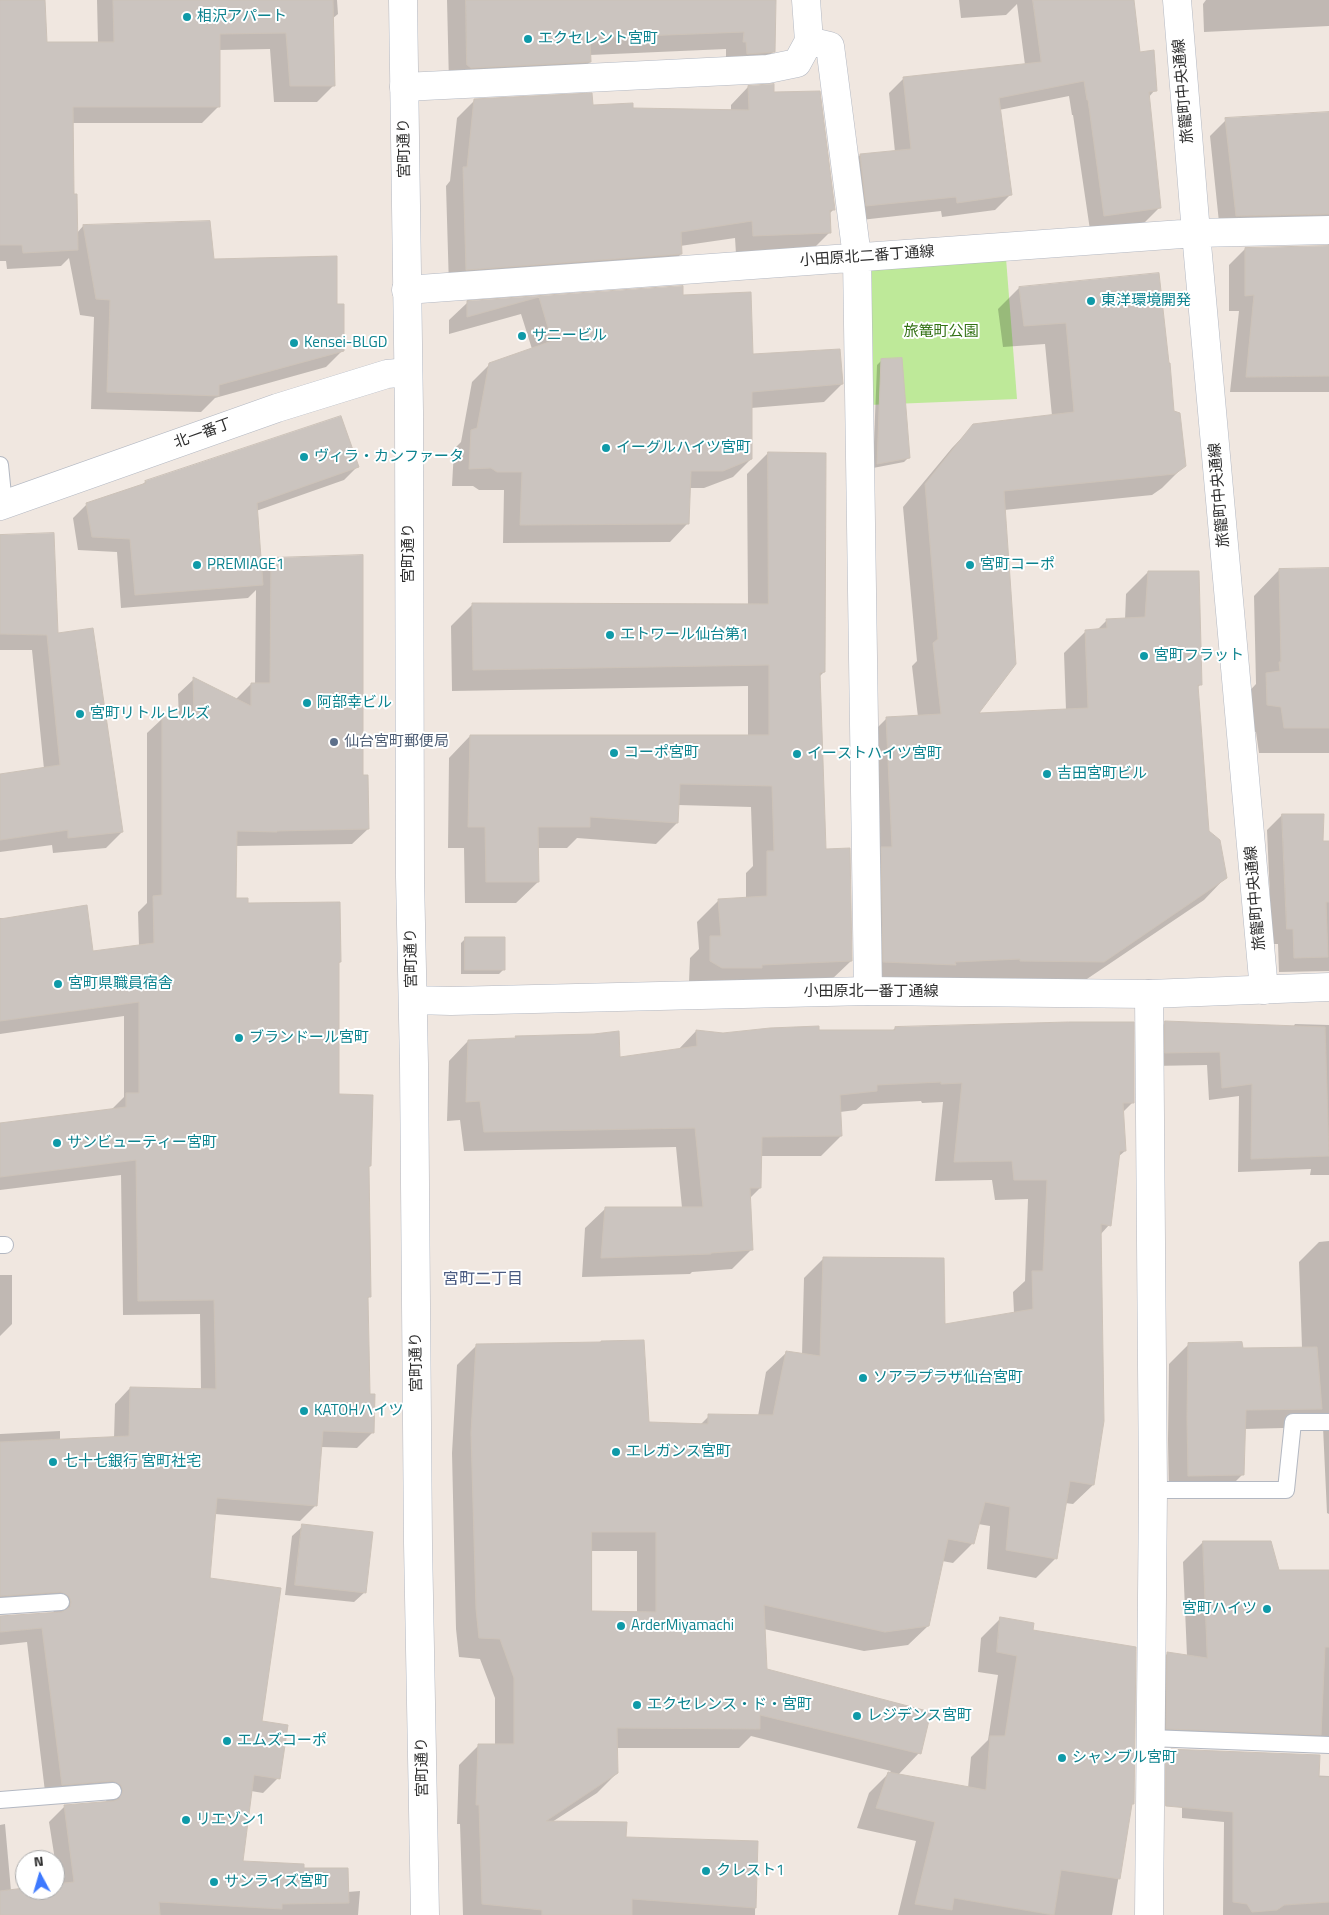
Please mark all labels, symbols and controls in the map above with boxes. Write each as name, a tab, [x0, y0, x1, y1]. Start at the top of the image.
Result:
place label: 相沢アパート	[197, 8, 287, 26]
marker: 相沢アパート	[181, 11, 193, 23]
place label: エクセレント宮町	[538, 30, 658, 48]
marker: エクセレント宮町	[522, 33, 534, 45]
street label: 旅籠町中央通線	[1170, 38, 1198, 144]
street label: 宮町通り	[395, 118, 415, 178]
street label: 小田原北二番丁通線	[799, 243, 935, 271]
place label: 東洋環境開発	[1101, 292, 1191, 310]
marker: 東洋環境開発	[1085, 295, 1097, 307]
park label: 旅篭町公園	[904, 323, 978, 341]
place label: サニービル	[532, 327, 607, 345]
marker: サニービル	[516, 330, 528, 342]
place label: Kensei-BLGD	[304, 334, 387, 352]
marker: Kensei-BLGD	[288, 337, 300, 349]
street label: 北一番丁	[172, 415, 234, 453]
place label: イーグルハイツ宮町	[616, 439, 751, 457]
marker: イーグルハイツ宮町	[600, 442, 612, 454]
street label: 旅籠町中央通線	[1206, 442, 1234, 548]
place label: ヴィラ・カンファータ	[314, 448, 464, 466]
marker: ヴィラ・カンファータ	[298, 451, 310, 463]
street label: 宮町通り	[400, 523, 418, 583]
place label: PREMIAGE1	[207, 556, 284, 574]
place label: 宮町コーポ	[980, 556, 1055, 574]
marker: PREMIAGE1	[191, 559, 203, 571]
marker: 宮町コーポ	[964, 559, 976, 571]
place label: エトワール仙台第1	[620, 626, 748, 644]
marker: エトワール仙台第1	[604, 629, 616, 641]
place label: 宮町フラット	[1154, 647, 1244, 665]
marker: 宮町フラット	[1138, 650, 1150, 662]
place label: 阿部幸ビル	[317, 694, 392, 712]
marker: 阿部幸ビル	[301, 697, 313, 709]
place label: 宮町リトルヒルズ	[90, 705, 210, 723]
marker: 宮町リトルヒルズ	[74, 708, 86, 720]
place label: 仙台宮町郵便局	[344, 733, 449, 751]
marker: 仙台宮町郵便局	[328, 736, 340, 748]
place label: コーポ宮町	[624, 744, 699, 762]
place label: イーストハイツ宮町	[807, 745, 942, 763]
marker: コーポ宮町	[608, 747, 620, 759]
marker: イーストハイツ宮町	[791, 748, 803, 760]
place label: 吉田宮町ビル	[1057, 765, 1147, 783]
marker: 吉田宮町ビル	[1041, 768, 1053, 780]
street label: 旅籠町中央通線	[1242, 845, 1270, 951]
street label: 宮町通り	[402, 928, 422, 988]
place label: 宮町県職員宿舎	[68, 975, 173, 993]
marker: 宮町県職員宿舎	[52, 978, 64, 990]
street label: 小田原北一番丁通線	[804, 983, 938, 1001]
place label: ブランドール宮町	[249, 1029, 369, 1047]
marker: ブランドール宮町	[233, 1032, 245, 1044]
place label: サンビューティー宮町	[67, 1134, 217, 1152]
marker: サンビューティー宮町	[51, 1137, 63, 1149]
district label: 宮町二丁目	[443, 1270, 523, 1290]
street label: 宮町通り	[407, 1332, 427, 1392]
place label: ソアラプラザ仙台宮町	[873, 1369, 1023, 1387]
marker: ソアラプラザ仙台宮町	[857, 1372, 869, 1384]
place label: KATOHハイツ	[314, 1402, 403, 1420]
marker: KATOHハイツ	[298, 1405, 310, 1417]
place label: エレガンス宮町	[626, 1443, 731, 1461]
marker: エレガンス宮町	[610, 1446, 622, 1458]
place label: 七十七銀行 宮町社宅	[63, 1453, 201, 1471]
marker: 七十七銀行 宮町社宅	[47, 1456, 59, 1468]
place label: 宮町ハイツ	[1182, 1600, 1257, 1618]
marker: 宮町ハイツ	[1261, 1603, 1273, 1615]
place label: ArderMiyamachi	[631, 1617, 734, 1635]
marker: ArderMiyamachi	[615, 1620, 627, 1632]
place label: エクセレンス・ド・宮町	[647, 1696, 812, 1714]
marker: エクセレンス・ド・宮町	[631, 1699, 643, 1711]
place label: レジデンス宮町	[867, 1707, 972, 1725]
marker: レジデンス宮町	[851, 1710, 863, 1722]
place label: エムズコーポ	[237, 1732, 327, 1750]
marker: エムズコーポ	[221, 1735, 233, 1747]
street label: 宮町通り	[413, 1737, 433, 1797]
place label: シャンブル宮町	[1072, 1749, 1177, 1767]
marker: シャンブル宮町	[1056, 1752, 1068, 1764]
place label: リエゾン1	[196, 1811, 264, 1829]
marker: リエゾン1	[180, 1814, 192, 1826]
north arrow	[15, 1850, 65, 1900]
text: N	[33, 1850, 44, 1872]
place label: クレスト1	[716, 1862, 784, 1880]
marker: クレスト1	[700, 1865, 712, 1877]
place label: サンライズ宮町	[224, 1873, 329, 1891]
marker: サンライズ宮町	[208, 1876, 220, 1888]

